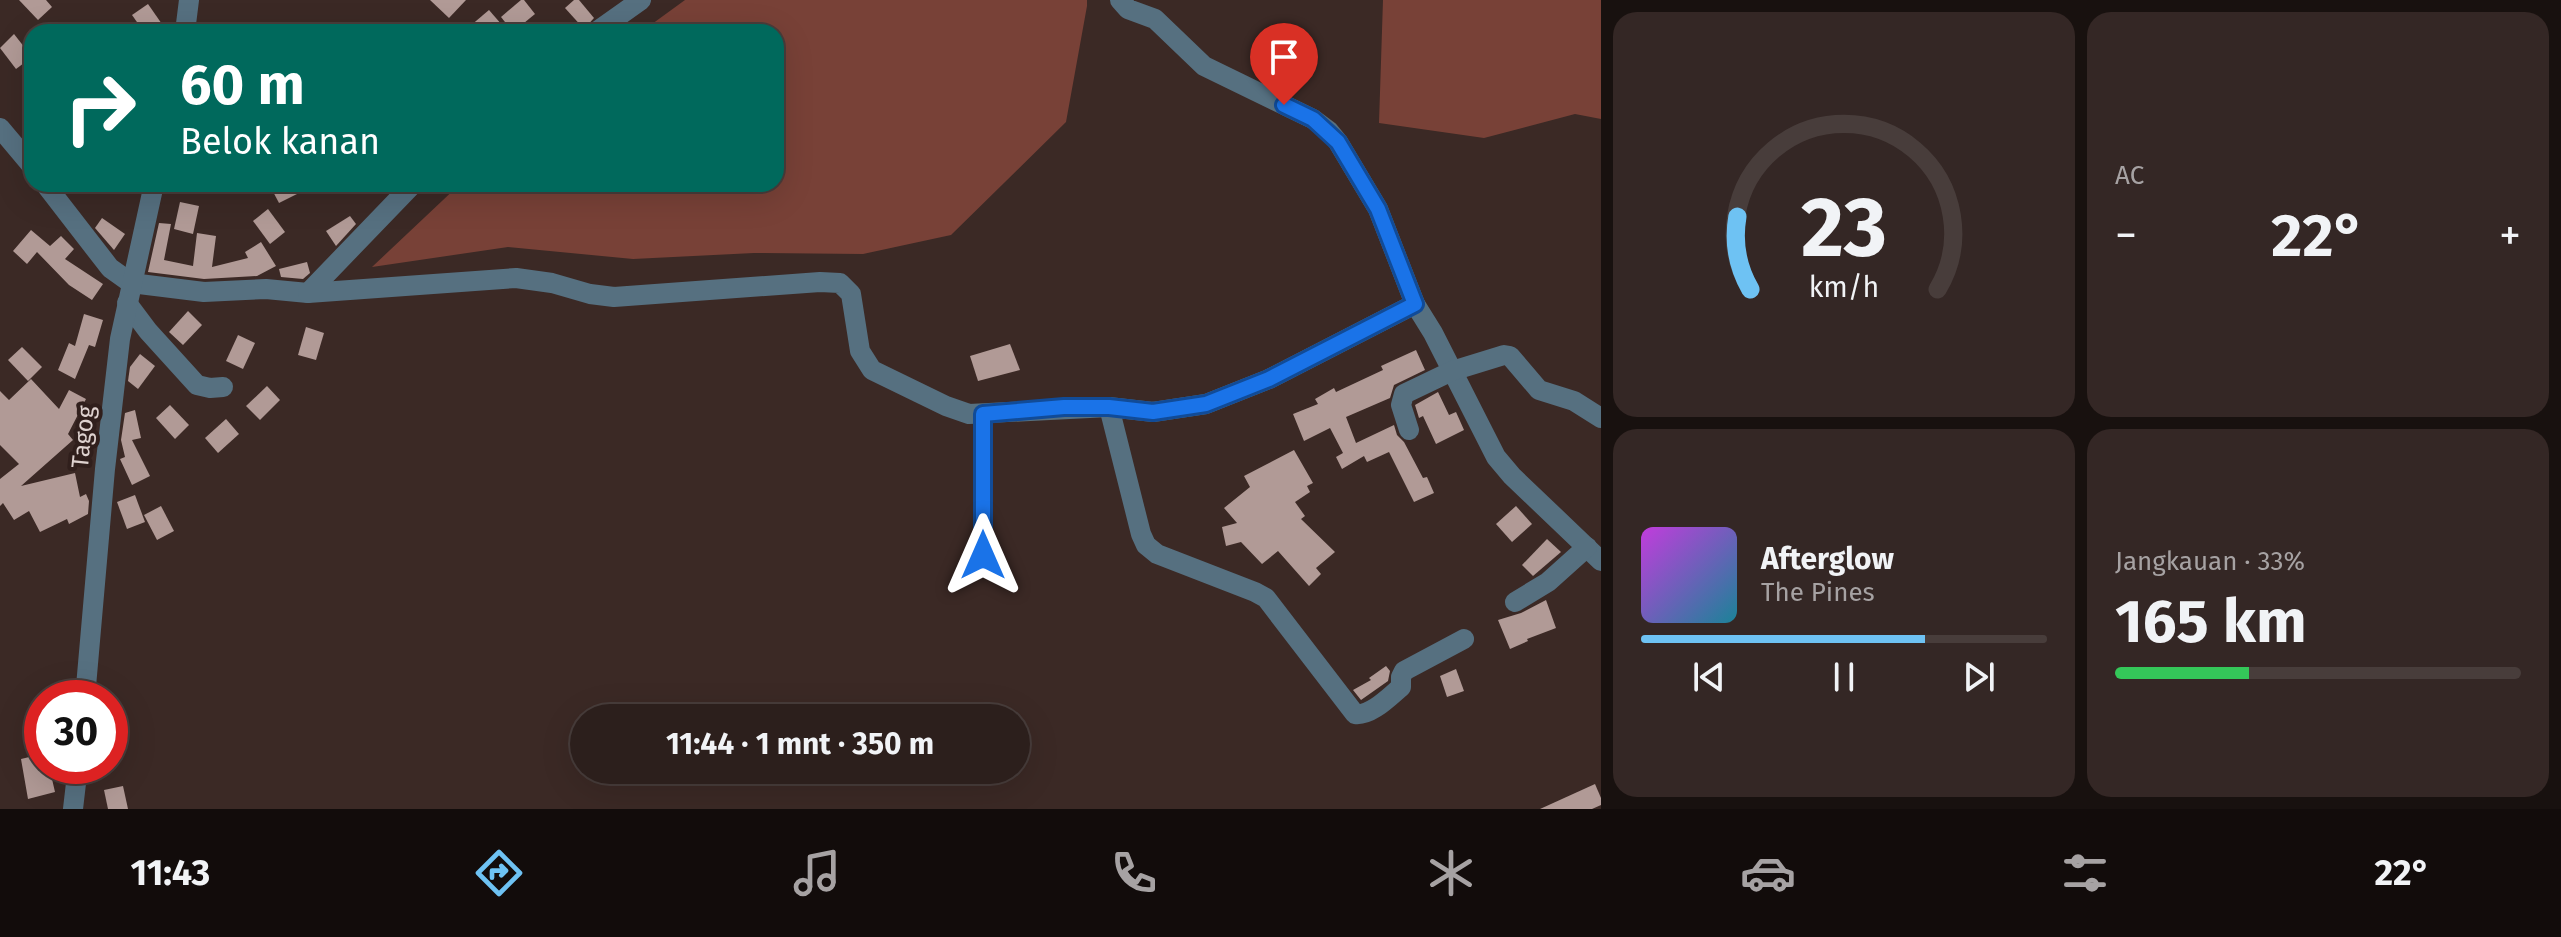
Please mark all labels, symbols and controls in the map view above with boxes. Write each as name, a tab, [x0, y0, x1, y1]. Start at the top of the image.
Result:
pin	[1250, 23, 1318, 105]
icon: arrive	[1262, 35, 1306, 79]
text: 60 m	[180, 52, 305, 119]
icon: right	[48, 56, 152, 160]
text: Belok kanan	[180, 120, 380, 164]
text: AC	[2115, 160, 2144, 191]
text: 23	[1801, 178, 1887, 278]
text: 22°	[2271, 200, 2365, 272]
text: −	[2115, 209, 2137, 262]
text: +	[2499, 209, 2521, 262]
text: km/h	[1809, 270, 1879, 305]
street label: Tagog	[66, 404, 100, 470]
position arrow	[941, 513, 1025, 597]
text: Afterglow	[1761, 541, 1894, 577]
text: Jangkauan · 33%	[2115, 546, 2305, 577]
text: The Pines	[1761, 577, 1875, 608]
text: 165 km	[2115, 586, 2307, 658]
icon: previous	[1687, 655, 1731, 699]
icon: pause	[1822, 655, 1866, 699]
icon: next	[1957, 655, 2001, 699]
speed limit sign: 30	[24, 680, 128, 784]
text: 11:44 · 1 mnt · 350 m	[666, 726, 934, 762]
icon: directions	[471, 845, 527, 901]
icon: music	[789, 845, 845, 901]
icon: phone	[1106, 845, 1162, 901]
icon: climate	[1423, 845, 1479, 901]
icon: car	[1740, 845, 1796, 901]
icon: filters	[2057, 845, 2113, 901]
text: 11:43	[131, 851, 210, 895]
text: 22°	[2374, 851, 2430, 895]

